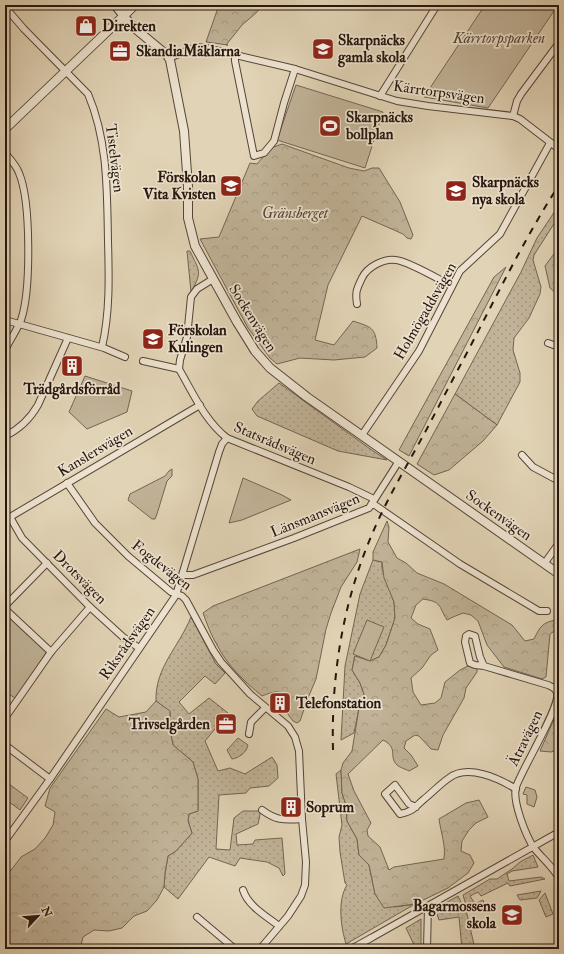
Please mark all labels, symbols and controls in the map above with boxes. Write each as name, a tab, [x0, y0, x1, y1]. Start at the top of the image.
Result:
shop icon: Direkten	[73, 13, 99, 39]
place label: Direkten	[102, 17, 156, 36]
park label: Kärrtorpsparken	[452, 29, 545, 48]
place label: Skarpnäcks gamla skola	[337, 31, 406, 68]
school or university icon: Skarpnäcks gamla skola	[310, 36, 336, 62]
office icon: SkandiaMäklarna	[107, 38, 133, 64]
place label: SkandiaMäklarna	[136, 42, 241, 61]
street label: Kärrtorpsvägen	[392, 77, 486, 109]
place label: Skarpnäcks bollplan	[345, 108, 413, 145]
sports icon: Skarpnäcks bollplan	[317, 113, 343, 139]
street label: Tistelvägen	[101, 123, 128, 194]
place label: Förskolan Vita Kvisten	[142, 168, 216, 204]
school or university icon: Förskolan Vita Kvisten	[218, 173, 244, 199]
place label: Skarpnäcks nya skola	[472, 173, 539, 210]
school or university icon: Skarpnäcks nya skola	[443, 178, 469, 204]
park label: Gränsberget	[262, 204, 329, 223]
street label: Holmögaddsvägen	[390, 259, 461, 363]
street label: Sockenvägen	[224, 281, 281, 356]
place label: Förskolan Kulingen	[168, 321, 227, 358]
school or university icon: Förskolan Kulingen	[140, 326, 166, 352]
building icon: Trädgårdsförråd	[59, 353, 85, 379]
place label: Trädgårdsförråd	[23, 380, 121, 400]
street label: Statsrådsvägen	[231, 418, 319, 469]
street label: Kanslersvägen	[54, 421, 136, 481]
street label: Sockenvägen	[462, 486, 536, 545]
street label: Länsmansvägen	[268, 489, 363, 542]
street label: Fogdevägen	[128, 536, 196, 595]
street label: Drotsvägen	[49, 546, 111, 609]
street label: Riksrådsvägen	[95, 603, 160, 684]
building icon: Telefonstation	[267, 690, 293, 716]
place label: Telefonstation	[295, 694, 381, 713]
street label: Ätravägen	[502, 706, 547, 770]
office icon: Trivselgården	[213, 711, 239, 737]
place label: Trivselgården	[128, 715, 210, 735]
building icon: Soprum	[278, 794, 304, 820]
place label: Soprum	[306, 798, 354, 818]
north arrow	[18, 896, 58, 936]
place label: Bagarmossens skola	[413, 897, 497, 933]
school or university icon: Bagarmossens skola	[499, 902, 525, 928]
text: N	[38, 904, 55, 920]

